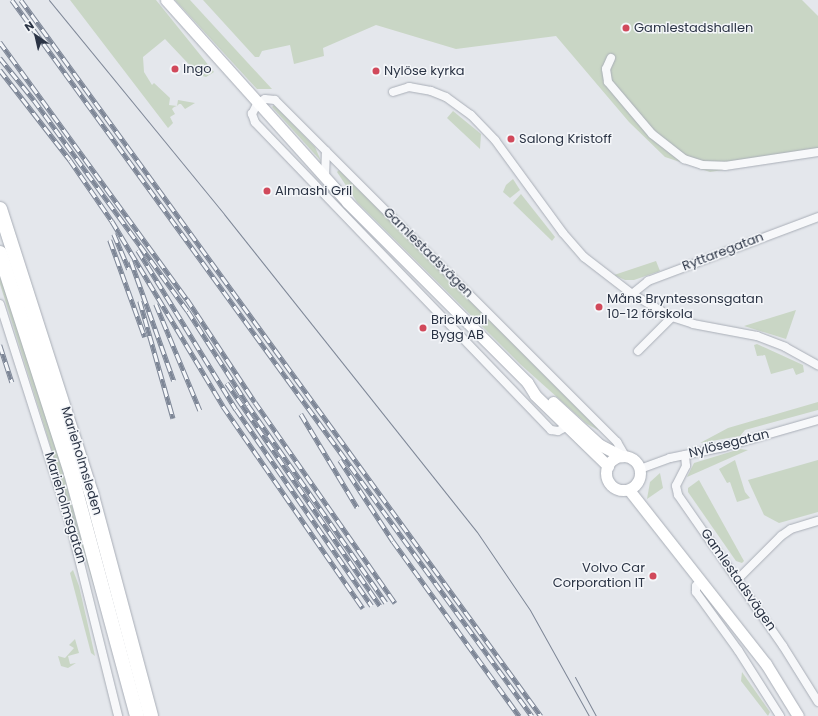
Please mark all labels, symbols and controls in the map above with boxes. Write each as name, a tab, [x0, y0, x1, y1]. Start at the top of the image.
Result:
north arrow	[16, 16, 56, 56]
text: N	[21, 17, 37, 35]
place label: Gamlestadshallen	[634, 20, 753, 36]
marker: Gamlestadshallen	[621, 23, 631, 33]
place label: Ingo	[183, 61, 212, 77]
place label: Nylöse kyrka	[384, 63, 465, 79]
marker: Ingo	[170, 64, 180, 74]
marker: Nylöse kyrka	[371, 66, 381, 76]
place label: Salong Kristoff	[519, 131, 612, 147]
marker: Salong Kristoff	[506, 134, 516, 144]
place label: Almashi Gril	[275, 183, 352, 199]
marker: Almashi Gril	[262, 186, 272, 196]
street label: Gamlestadsvägen	[380, 205, 476, 301]
street label: Ryttaregatan	[680, 229, 766, 275]
place label: Måns Bryntessonsgatan 10-12 förskola	[607, 292, 763, 323]
marker: Måns Bryntessonsgatan 10-12 förskola	[594, 302, 604, 312]
place label: Brickwall Bygg AB	[431, 313, 487, 344]
marker: Brickwall Bygg AB	[418, 323, 428, 333]
street label: Marieholmsleden	[57, 405, 105, 517]
street label: Nylösegatan	[687, 426, 771, 462]
street label: Marieholmsgatan	[41, 450, 89, 566]
street label: Gamlestadsvägen	[697, 526, 779, 634]
place label: Volvo Car Corporation IT	[553, 561, 645, 592]
marker: Volvo Car Corporation IT	[648, 571, 658, 581]

